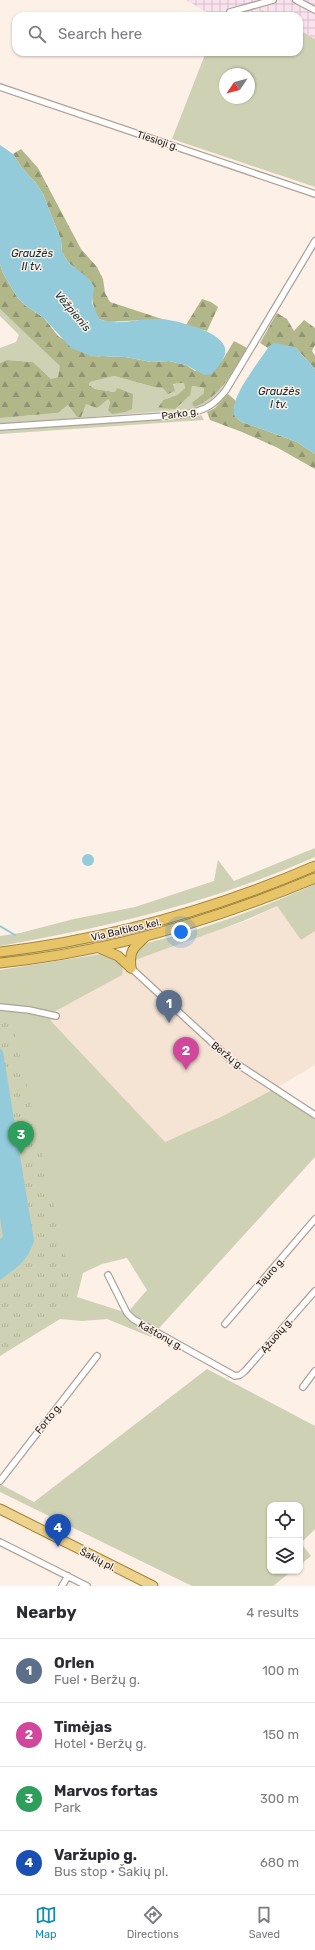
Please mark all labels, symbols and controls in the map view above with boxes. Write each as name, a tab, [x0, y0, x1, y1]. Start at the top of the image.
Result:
search box	[12, 12, 303, 56]
icon: search	[26, 23, 48, 45]
text: Search here	[58, 25, 142, 43]
north arrow	[219, 68, 255, 104]
street label: Tiesioji g.	[135, 129, 180, 153]
water label: Graužės II tv.	[11, 247, 53, 273]
water label: Vėžpienis	[52, 289, 93, 334]
water label: Graužės I tv.	[258, 385, 300, 411]
street label: Parko g.	[161, 405, 199, 423]
street label: Via Baltikos kel.	[90, 916, 162, 944]
your location	[171, 922, 191, 942]
pin: 1	[156, 990, 182, 1023]
pin: 2	[173, 1037, 199, 1070]
street label: Beržų g.	[209, 1039, 246, 1072]
pin: 3	[8, 1121, 34, 1154]
street label: Tauro g.	[254, 1255, 287, 1290]
street label: Ąžuolų g.	[258, 1316, 295, 1356]
street label: Kaštonų g.	[136, 1319, 185, 1353]
street label: Forto g.	[33, 1401, 65, 1436]
map controls	[267, 1502, 303, 1574]
button: locate	[267, 1502, 303, 1538]
pin: 4	[45, 1514, 71, 1547]
button: layers	[267, 1538, 303, 1574]
street label: Šakių pl.	[78, 1546, 118, 1574]
text: Nearby	[16, 1602, 77, 1622]
text: 4 results	[246, 1605, 299, 1620]
text: Orlen	[54, 1654, 94, 1672]
text: 1	[26, 1663, 32, 1678]
text: 100 m	[262, 1663, 299, 1678]
text: Fuel · Beržų g.	[54, 1672, 140, 1687]
text: Timėjas	[54, 1718, 112, 1736]
text: 2	[25, 1727, 33, 1742]
text: 150 m	[263, 1727, 299, 1742]
text: Hotel · Beržų g.	[54, 1736, 146, 1751]
text: Marvos fortas	[54, 1782, 158, 1800]
text: 3	[25, 1791, 33, 1806]
text: 300 m	[260, 1791, 299, 1806]
text: Park	[54, 1800, 81, 1815]
text: Varžupio g.	[54, 1846, 137, 1864]
text: 4	[25, 1855, 33, 1870]
text: 680 m	[260, 1855, 299, 1870]
text: Bus stop · Šakių pl.	[54, 1864, 168, 1879]
tab: Map	[35, 1904, 57, 1941]
tab: Directions	[127, 1904, 179, 1941]
tab: Saved	[249, 1904, 280, 1941]

